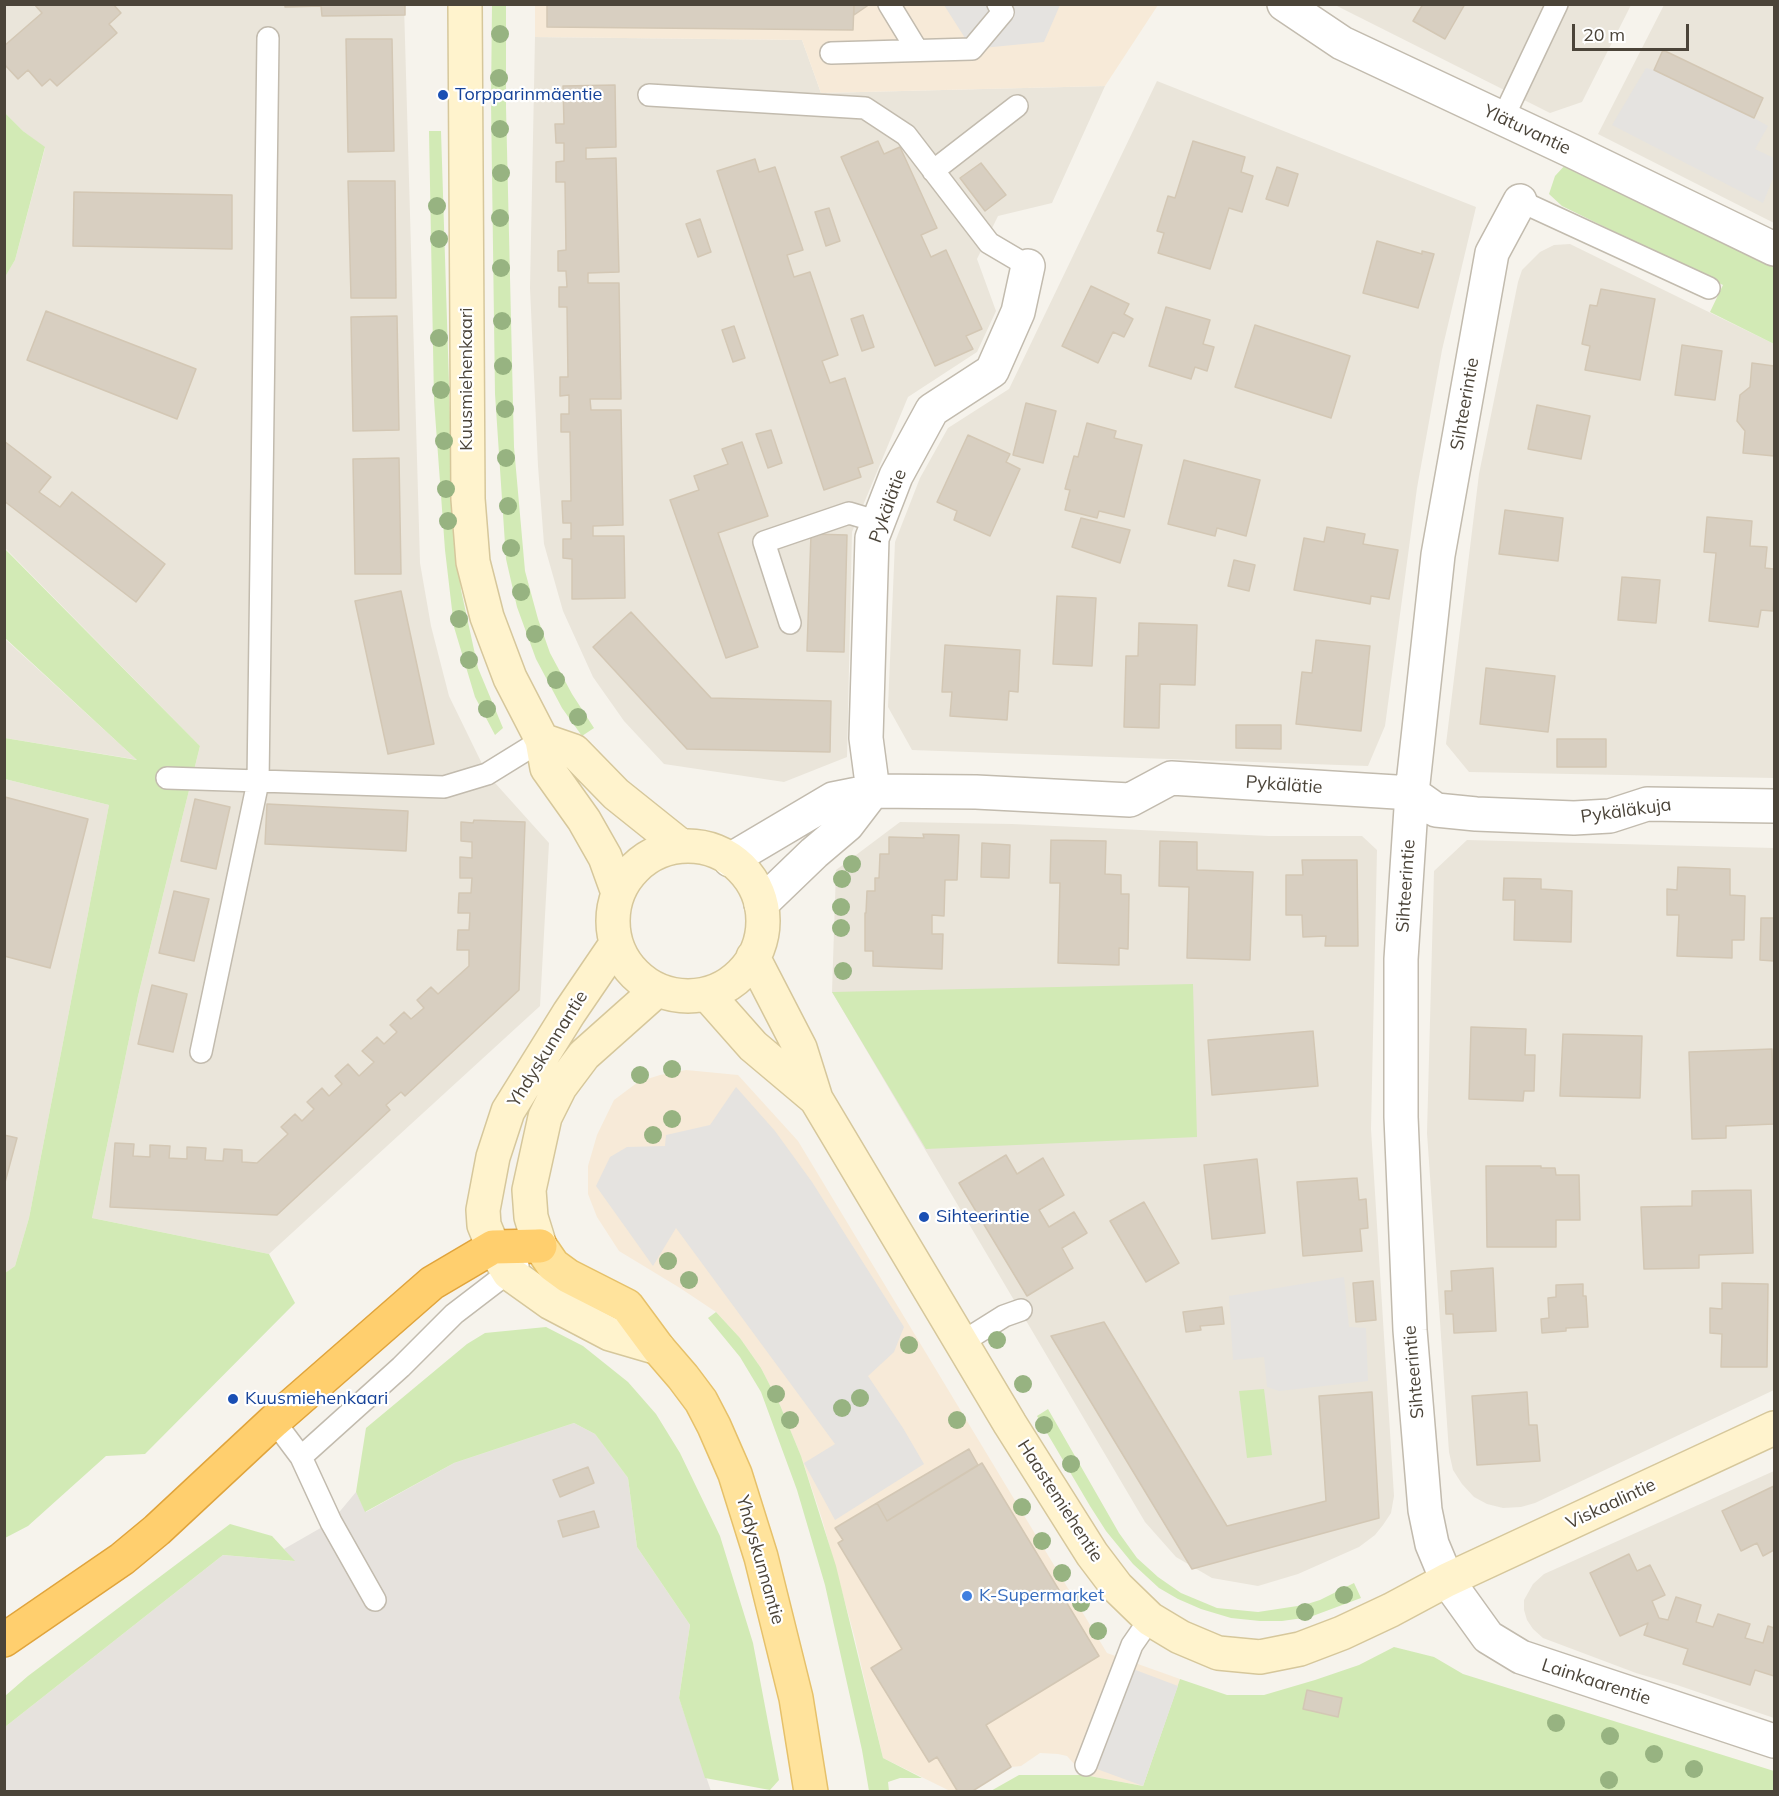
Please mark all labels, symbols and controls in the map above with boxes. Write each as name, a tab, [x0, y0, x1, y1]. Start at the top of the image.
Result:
scale bar	[1575, 12, 1692, 50]
text: 20 m	[1583, 23, 1625, 46]
place label: Torpparinmäentie	[455, 84, 602, 106]
marker: Torpparinmäentie	[436, 88, 450, 102]
street label: Ylätuvantie	[1480, 100, 1574, 160]
street label: Kuusmiehenkaari	[456, 307, 478, 451]
street label: Sihteerintie	[1446, 356, 1484, 452]
street label: Pykälätie	[865, 466, 911, 546]
street label: Pykälätie	[1245, 772, 1323, 798]
street label: Pykäläkuja	[1579, 794, 1673, 828]
street label: Sihteerintie	[1392, 839, 1420, 933]
street label: Yhdyskunnantie	[504, 987, 592, 1111]
place label: Sihteerintie	[936, 1206, 1030, 1228]
marker: Sihteerintie	[917, 1210, 931, 1224]
street label: Sihteerintie	[1399, 1324, 1429, 1420]
place label: Kuusmiehenkaari	[245, 1388, 388, 1410]
marker: Kuusmiehenkaari	[226, 1392, 240, 1406]
street label: Haastemiehentie	[1012, 1436, 1108, 1566]
street label: Viskaalintie	[1563, 1474, 1659, 1534]
street label: Yhdyskunnantie	[731, 1493, 789, 1627]
place label: K-Supermarket	[979, 1585, 1104, 1607]
marker: K-Supermarket	[960, 1589, 974, 1603]
street label: Lainkaarentie	[1539, 1654, 1653, 1710]

